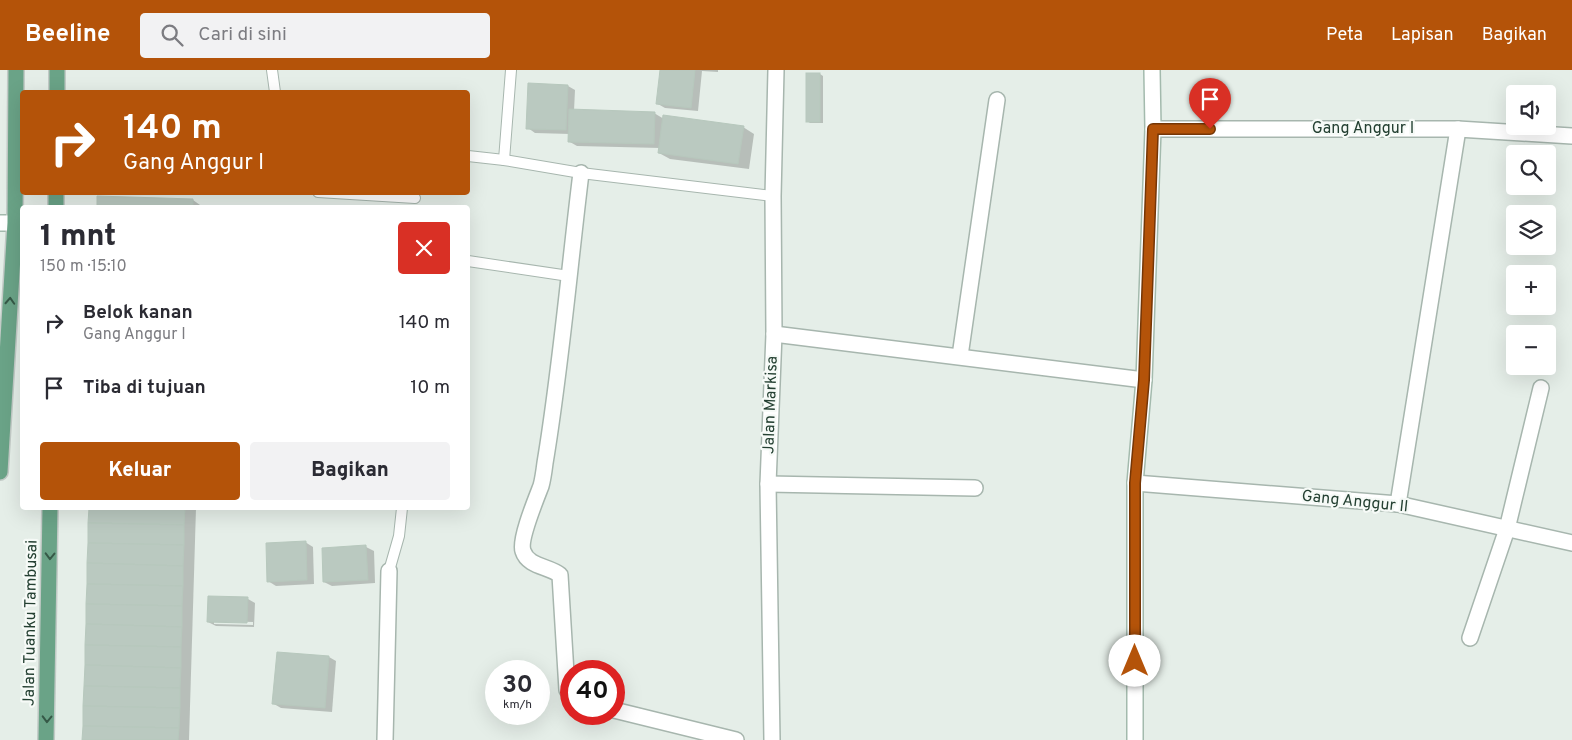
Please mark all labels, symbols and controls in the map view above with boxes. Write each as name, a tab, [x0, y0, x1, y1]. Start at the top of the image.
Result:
search box	[140, 13, 490, 58]
text: Beeline	[25, 20, 110, 50]
icon: search	[158, 21, 186, 49]
text: Cari di sini	[198, 23, 287, 47]
text: Peta	[1326, 24, 1363, 47]
text: Lapisan	[1391, 24, 1454, 47]
text: Bagikan	[1482, 24, 1547, 47]
pin	[1189, 78, 1231, 129]
icon: arrive	[1196, 85, 1224, 113]
map controls	[1506, 85, 1556, 375]
button: sound	[1506, 85, 1556, 135]
text: 140 m	[123, 107, 222, 151]
icon: right	[40, 110, 105, 175]
street label: Gang Anggur I	[1312, 119, 1414, 139]
button: search	[1506, 145, 1556, 195]
text: Gang Anggur I	[123, 150, 264, 177]
button: layers	[1506, 205, 1556, 255]
text: 1 mnt	[40, 219, 116, 256]
button: close	[398, 222, 450, 274]
text: 150 m · 15:10	[40, 257, 127, 277]
button: +	[1506, 265, 1556, 315]
one-way arrow	[5, 297, 16, 305]
text: Belok kanan	[83, 301, 193, 325]
icon: right	[40, 309, 68, 337]
text: 140 m	[399, 311, 450, 335]
text: Gang Anggur I	[83, 325, 186, 345]
button: −	[1506, 325, 1556, 375]
street label: Jalan Markisa	[759, 356, 783, 454]
icon: arrive	[40, 374, 68, 402]
text: Tiba di tujuan	[83, 376, 206, 400]
text: 10 m	[410, 376, 450, 400]
button: Keluar	[40, 442, 240, 500]
button: Bagikan	[250, 442, 450, 500]
street label: Gang Anggur II	[1301, 486, 1409, 518]
street label: Jalan Tuanku Tambusai	[20, 540, 42, 706]
one-way arrow	[44, 552, 55, 560]
position arrow	[1108, 634, 1160, 686]
speed limit sign: 40	[560, 660, 625, 725]
text: 30	[502, 670, 533, 702]
text: km/h	[503, 697, 532, 713]
one-way arrow	[42, 715, 52, 723]

